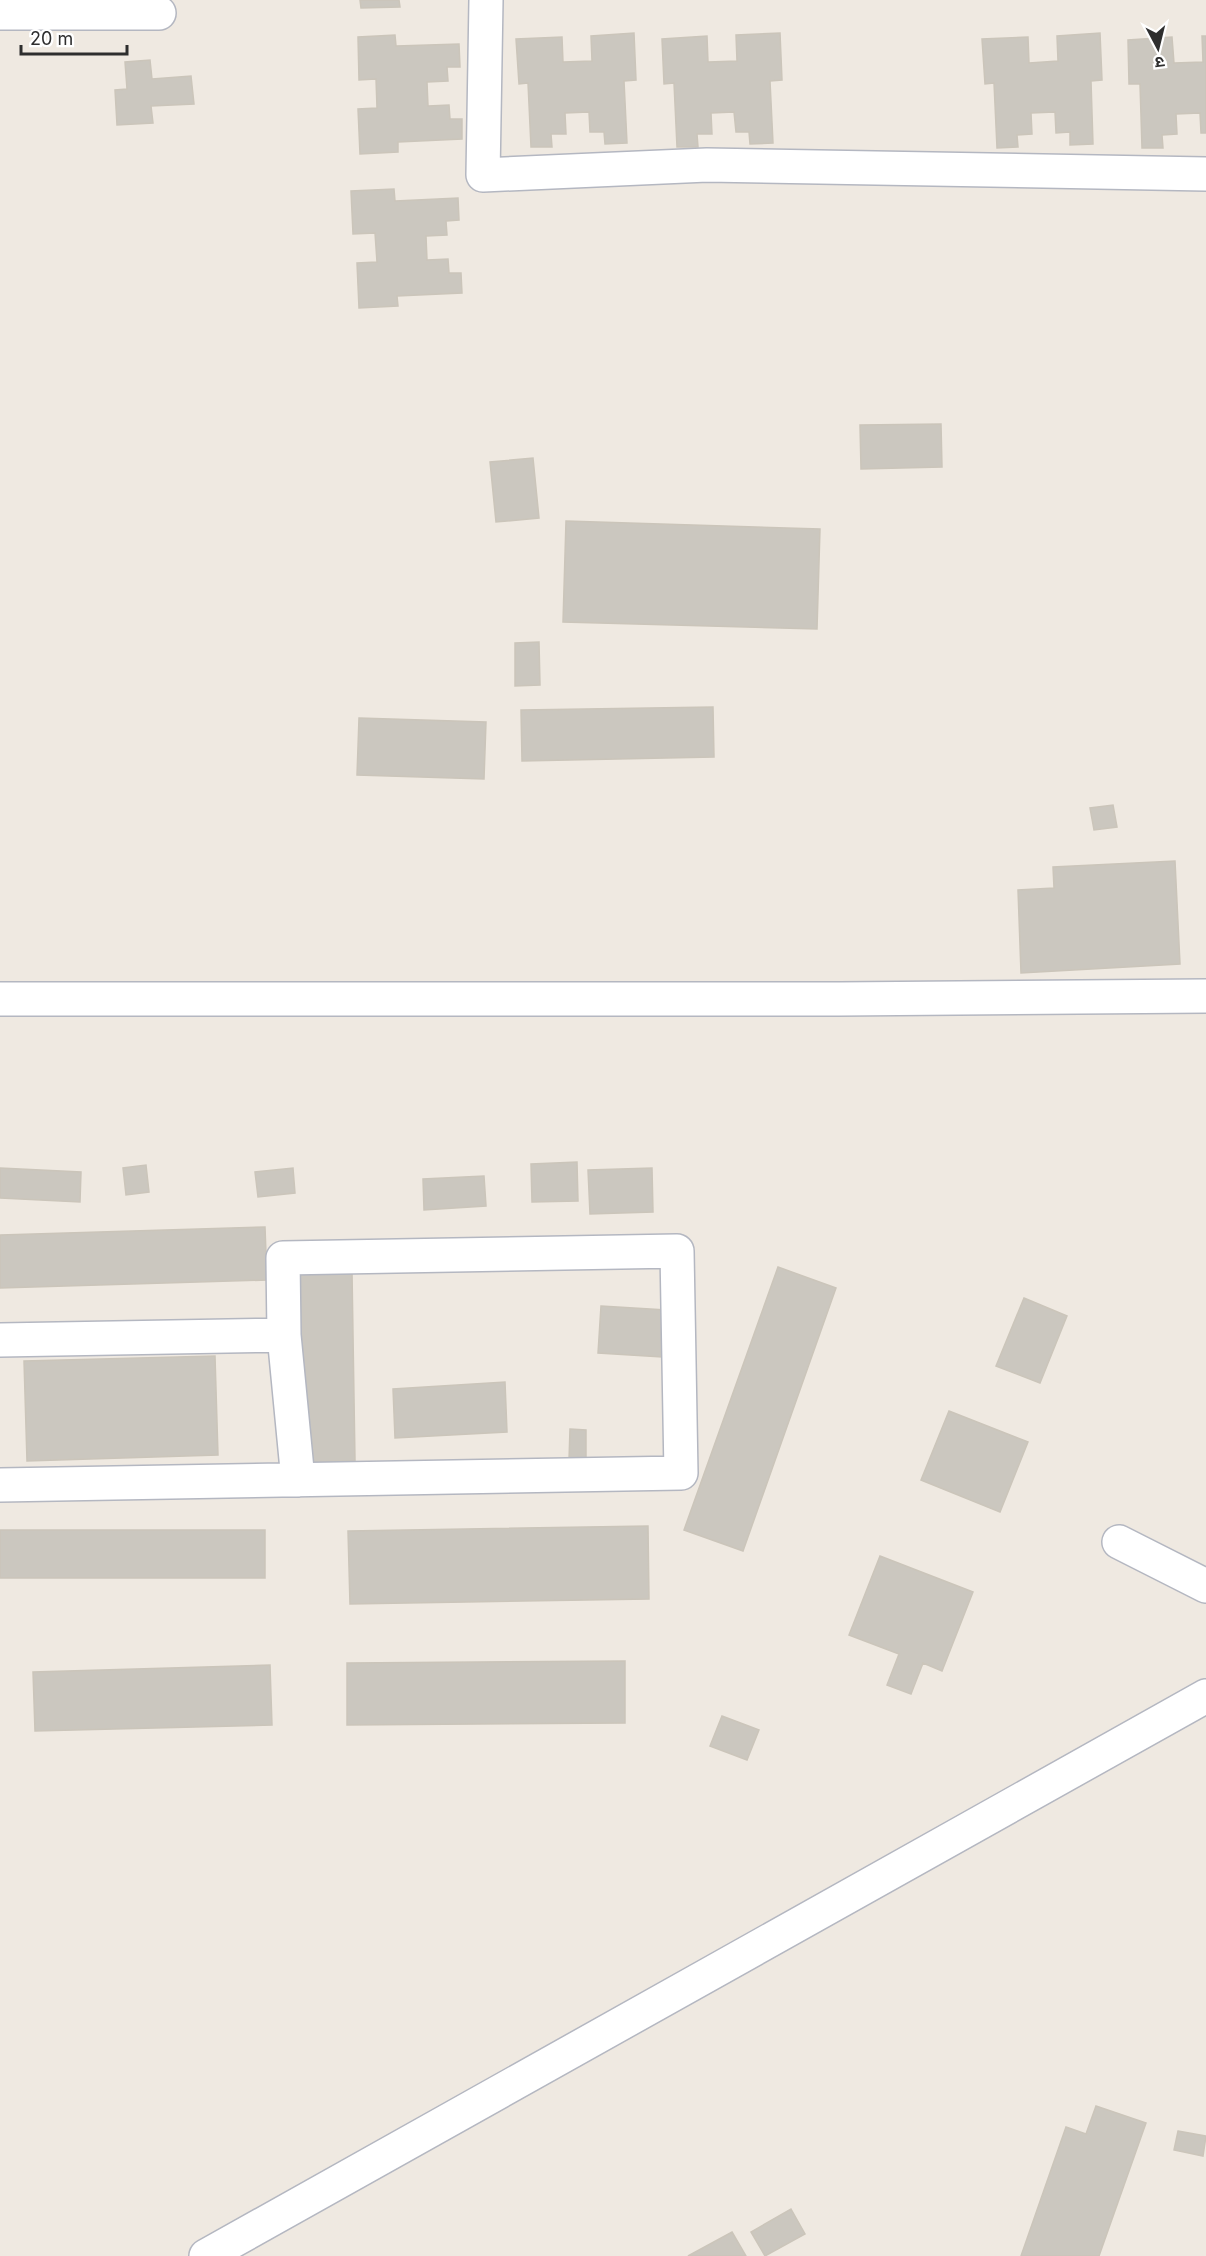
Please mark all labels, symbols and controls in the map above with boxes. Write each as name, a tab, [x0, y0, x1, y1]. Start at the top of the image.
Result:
scale bar	[21, 18, 128, 56]
north arrow	[1128, 18, 1188, 78]
text: 20 m	[30, 28, 73, 49]
text: उ	[1153, 52, 1166, 73]

